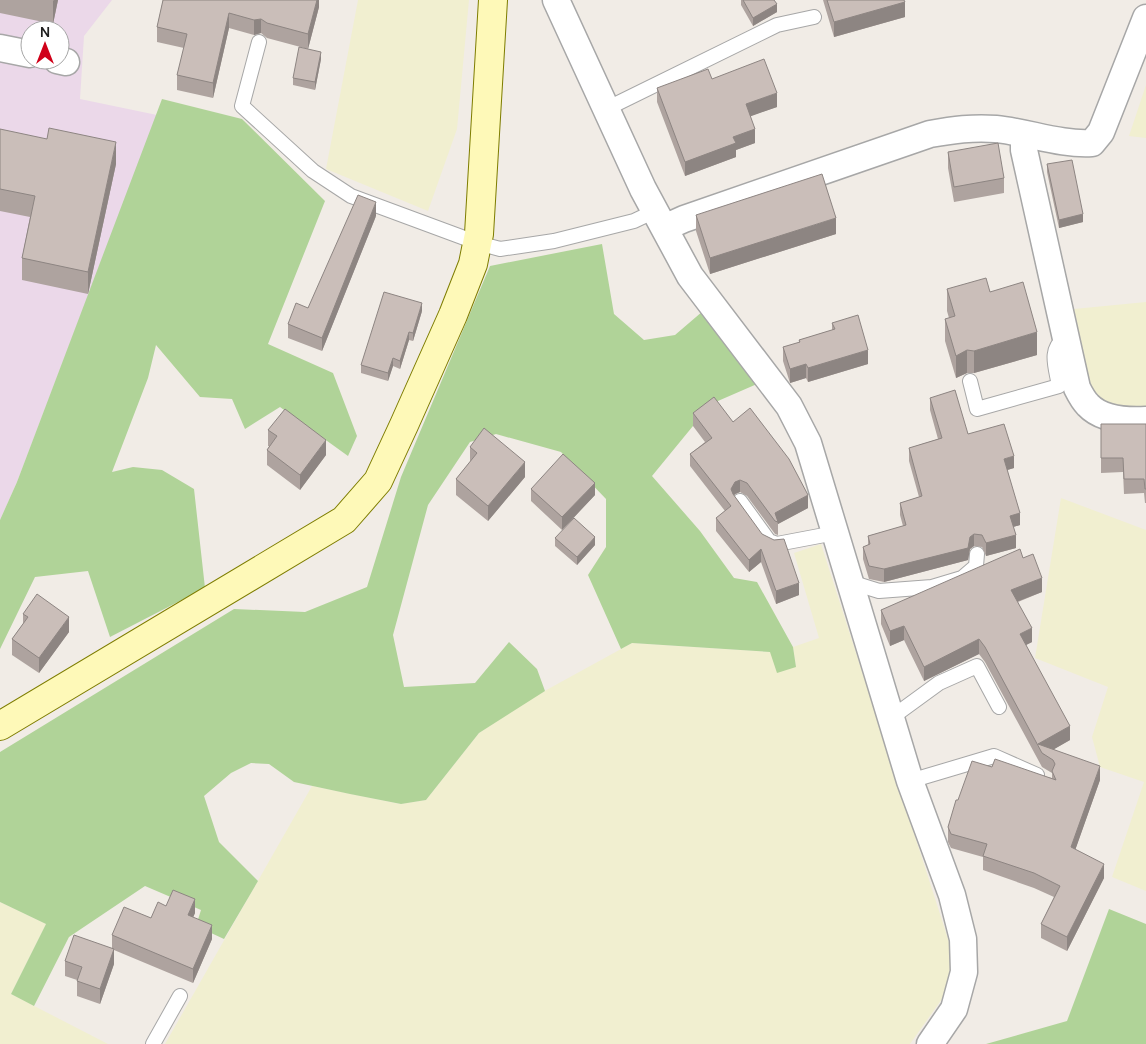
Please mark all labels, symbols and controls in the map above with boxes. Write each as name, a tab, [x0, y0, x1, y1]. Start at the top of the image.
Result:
north arrow	[20, 20, 70, 70]
text: N	[40, 22, 50, 41]

